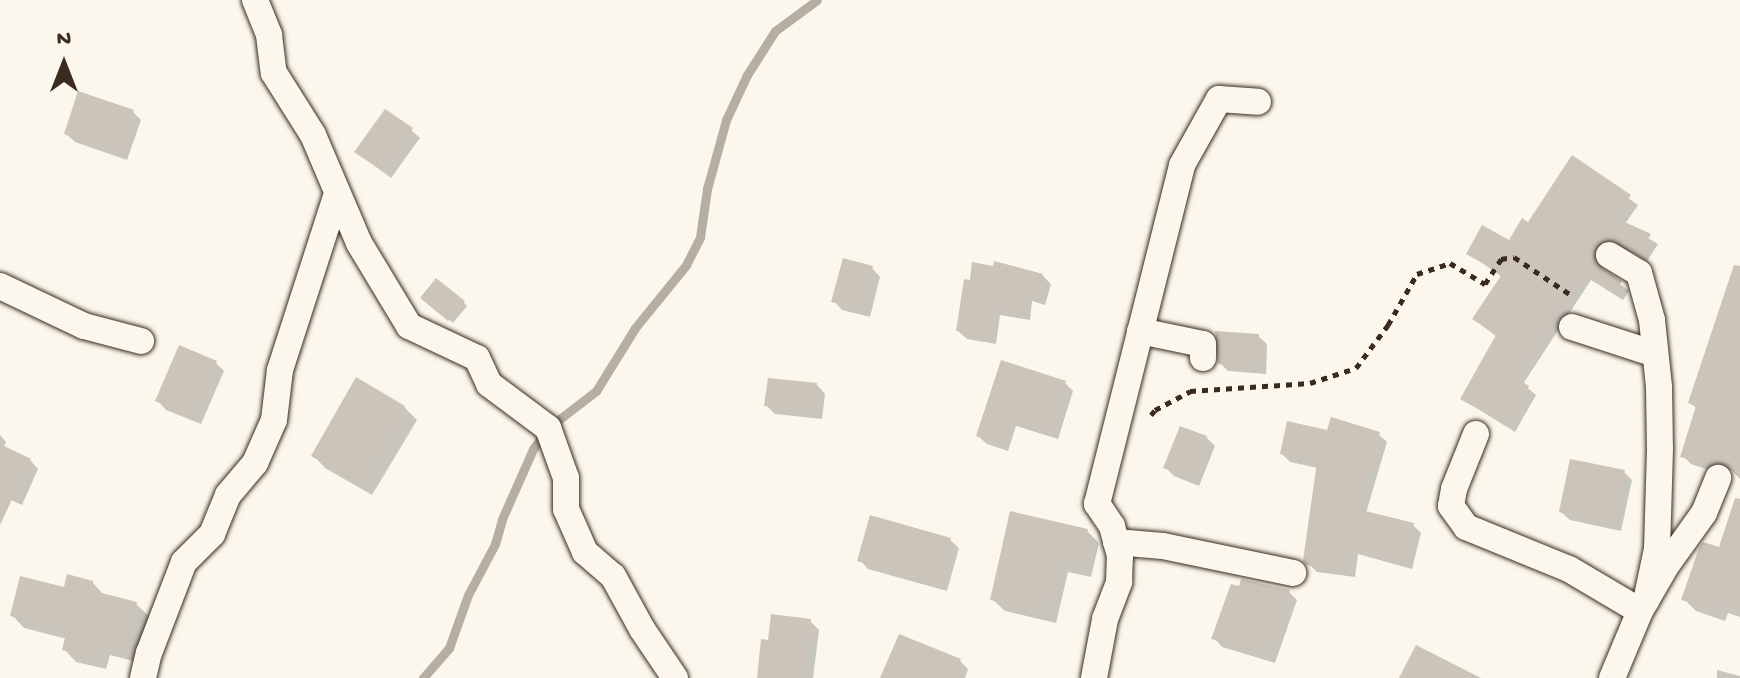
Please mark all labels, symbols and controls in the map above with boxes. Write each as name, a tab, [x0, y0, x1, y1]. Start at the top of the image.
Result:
north arrow	[24, 24, 104, 104]
text: N	[57, 27, 71, 53]

